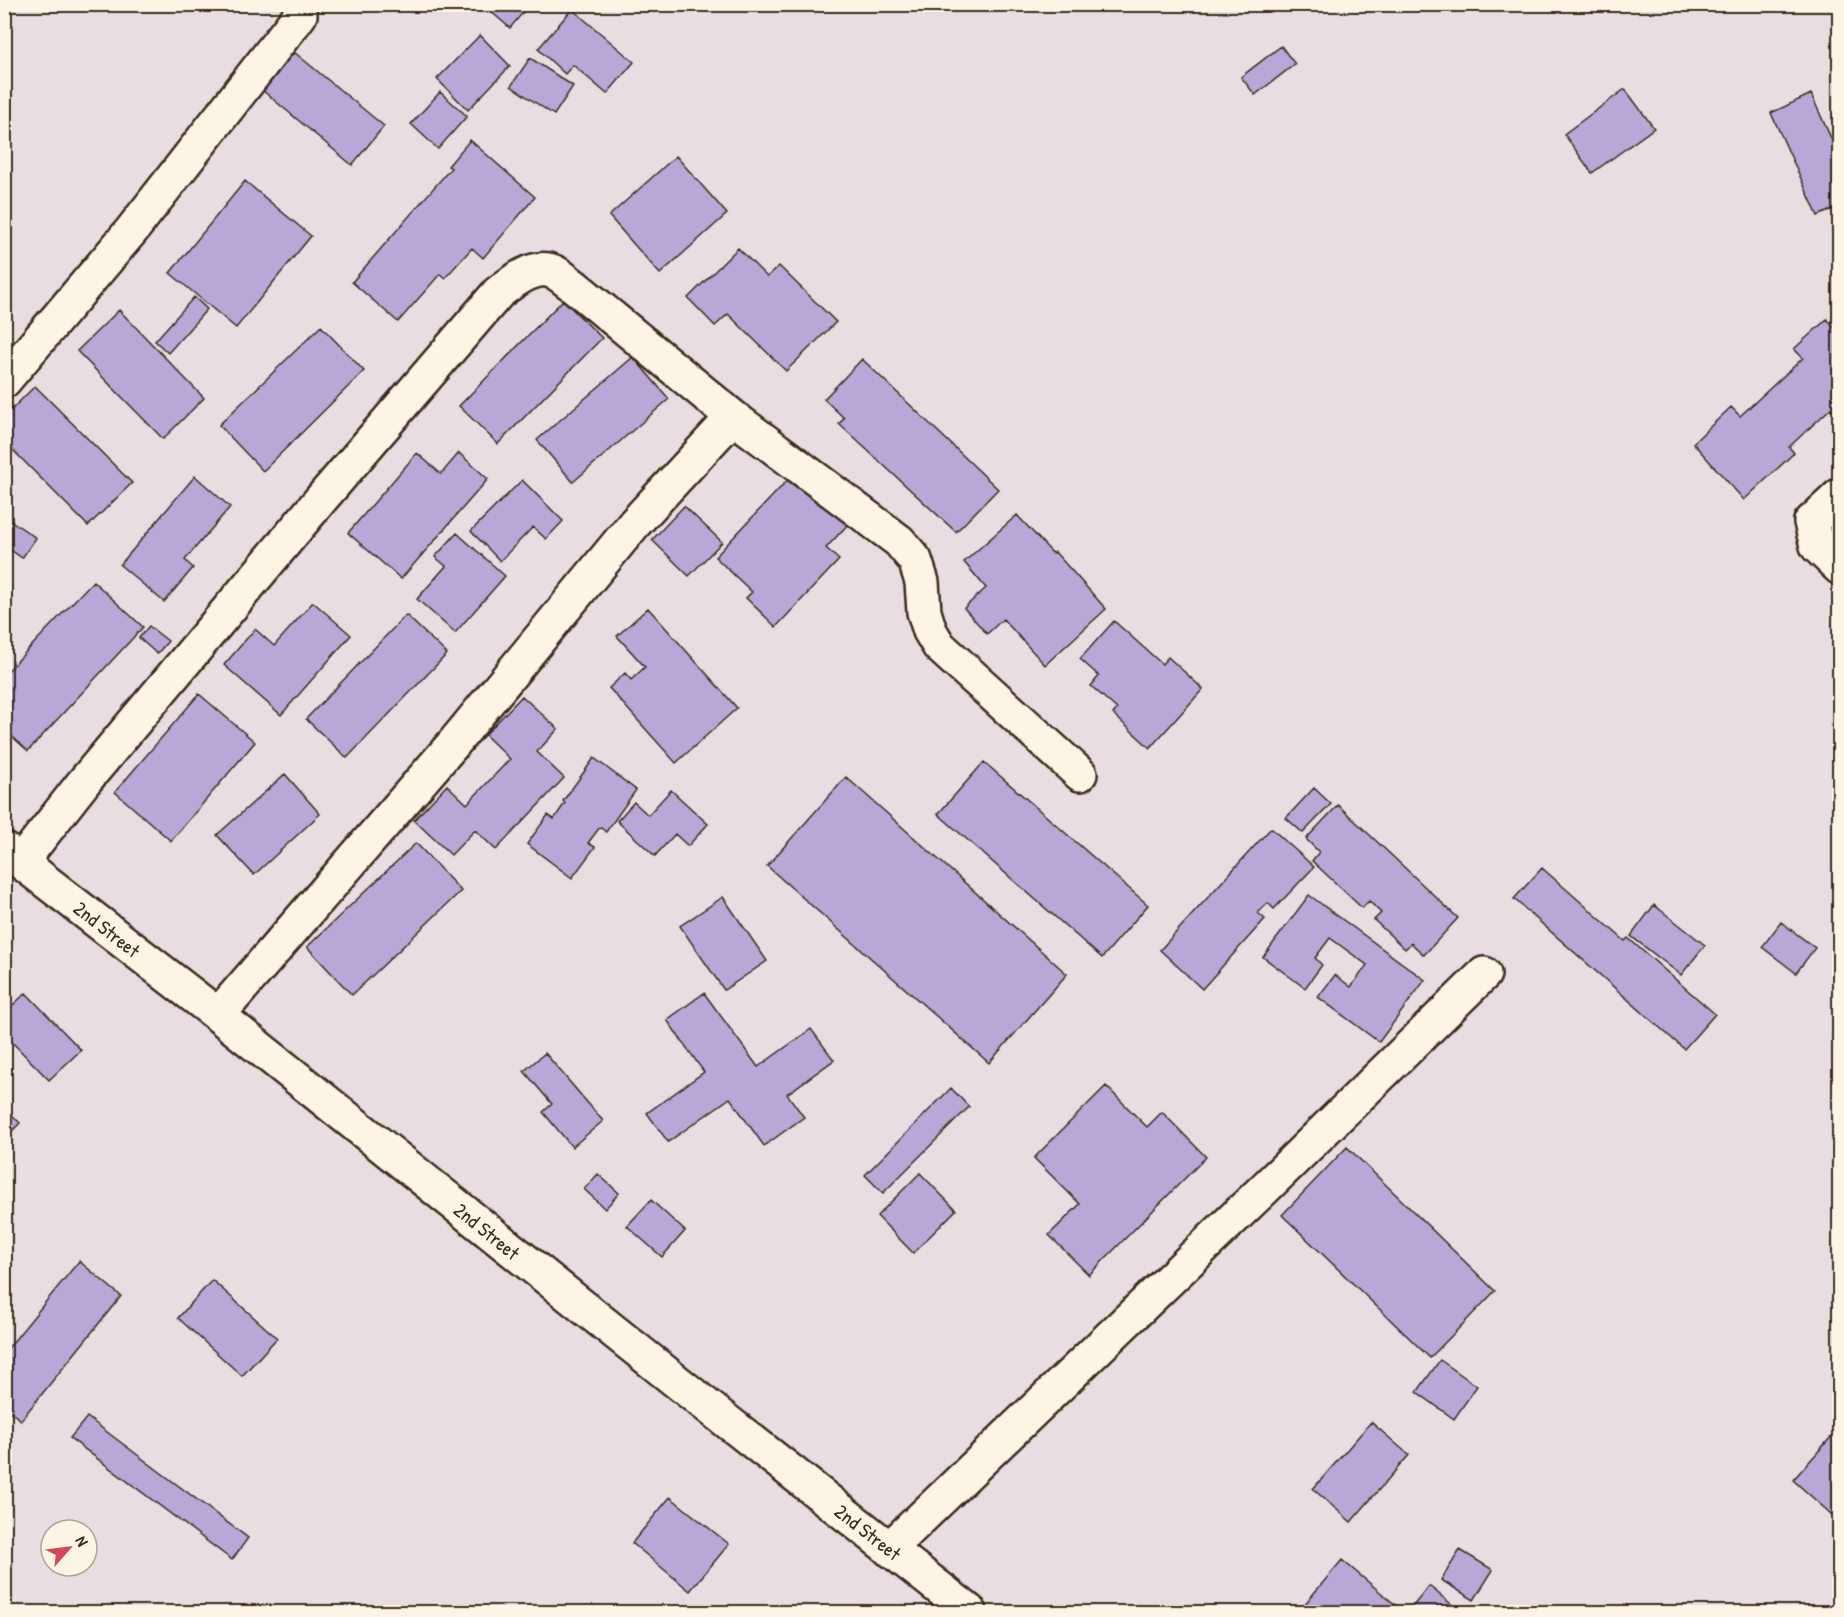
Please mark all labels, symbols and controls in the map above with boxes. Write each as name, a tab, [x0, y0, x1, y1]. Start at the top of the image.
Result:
street label: 2nd Street	[68, 895, 147, 964]
street label: 2nd Street	[448, 1196, 526, 1267]
street label: 2nd Street	[829, 1498, 908, 1567]
north arrow	[39, 1518, 99, 1578]
text: N	[71, 1532, 94, 1550]

